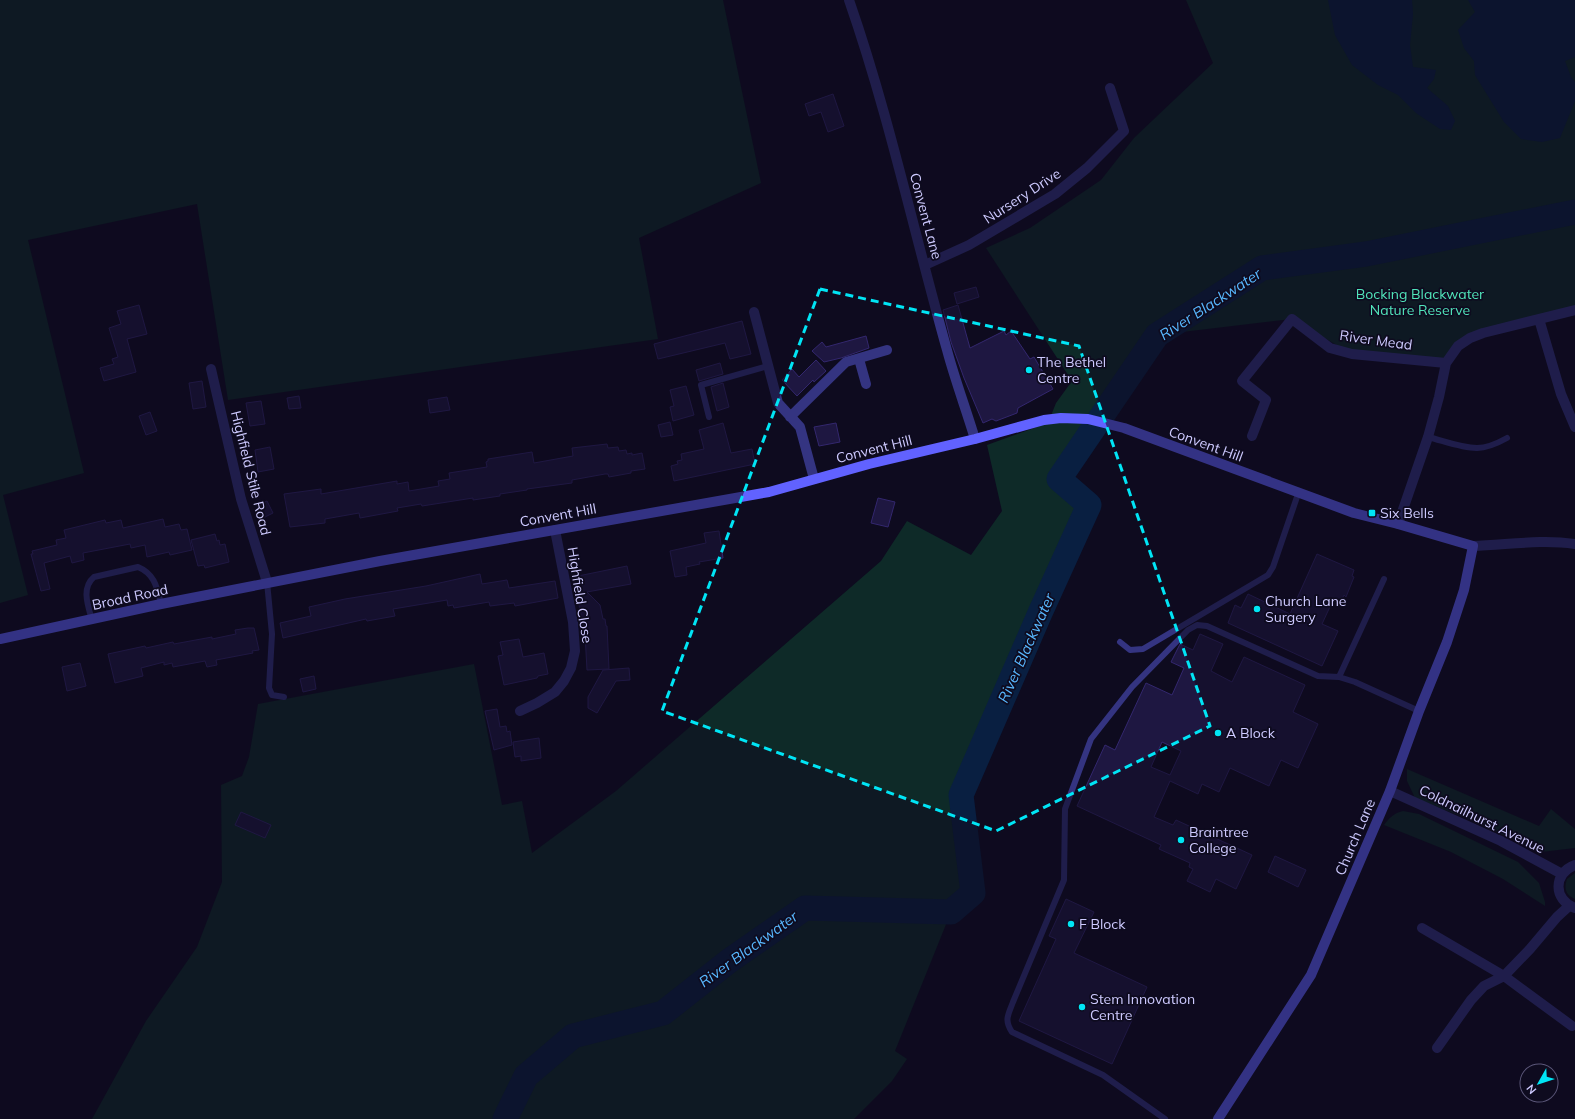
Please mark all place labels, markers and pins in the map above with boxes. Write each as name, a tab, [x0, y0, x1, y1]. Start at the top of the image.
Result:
place label: The Bethel Centre	[1037, 353, 1106, 387]
marker: The Bethel Centre	[1024, 365, 1034, 375]
place label: Six Bells	[1380, 504, 1434, 522]
marker: Six Bells	[1367, 508, 1377, 518]
place label: Church Lane Surgery	[1265, 592, 1347, 626]
marker: Church Lane Surgery	[1252, 604, 1262, 614]
place label: A Block	[1226, 724, 1276, 742]
marker: A Block	[1213, 728, 1223, 738]
place label: Braintree College	[1189, 823, 1249, 857]
marker: Braintree College	[1176, 835, 1186, 845]
place label: F Block	[1079, 915, 1126, 933]
marker: F Block	[1066, 919, 1076, 929]
place label: Stem Innovation Centre	[1090, 990, 1195, 1024]
marker: Stem Innovation Centre	[1077, 1002, 1087, 1012]

